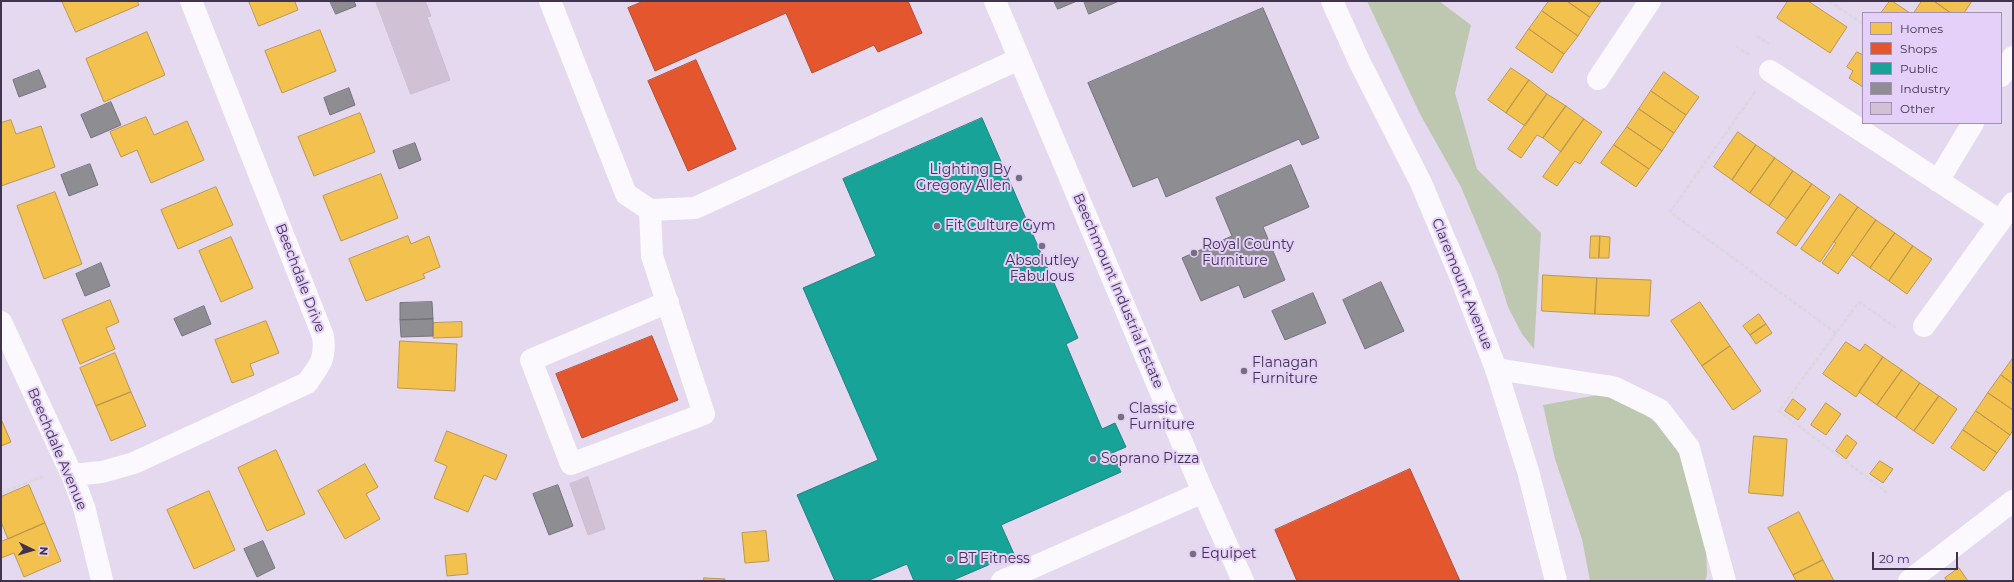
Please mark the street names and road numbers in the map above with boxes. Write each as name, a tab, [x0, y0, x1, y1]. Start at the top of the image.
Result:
street label: Beechmount Industrial Estate	[1069, 191, 1167, 391]
street label: Claremount Avenue	[1428, 216, 1496, 352]
street label: Beechdale Drive	[272, 221, 328, 335]
street label: Beechdale Avenue	[24, 385, 90, 513]

